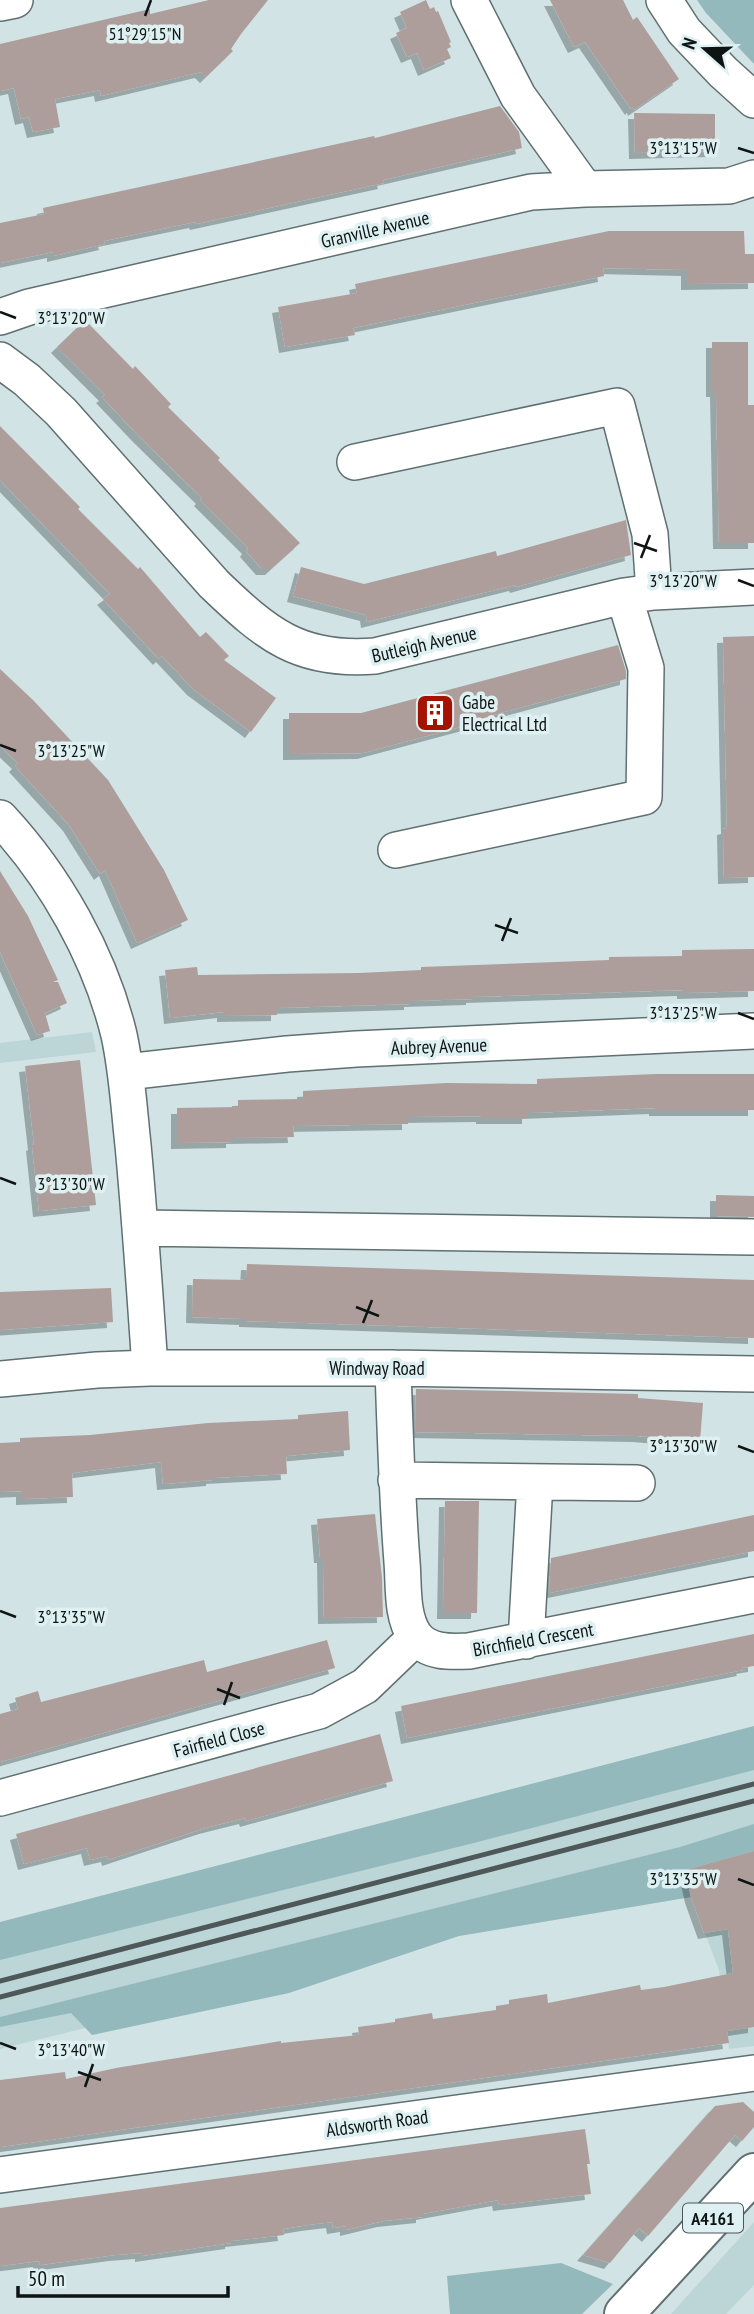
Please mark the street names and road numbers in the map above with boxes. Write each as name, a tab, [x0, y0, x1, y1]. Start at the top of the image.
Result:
street label: Granville Avenue	[319, 205, 432, 253]
street label: Butleigh Avenue	[369, 620, 479, 668]
street label: Aubrey Avenue	[390, 1032, 488, 1060]
street label: Windway Road	[329, 1356, 425, 1380]
street label: Birchfield Crescent	[471, 1616, 596, 1661]
street label: Fairfield Close	[171, 1715, 267, 1763]
street label: Aldsworth Road	[324, 2104, 430, 2142]
road number: A4161	[683, 2204, 743, 2232]

